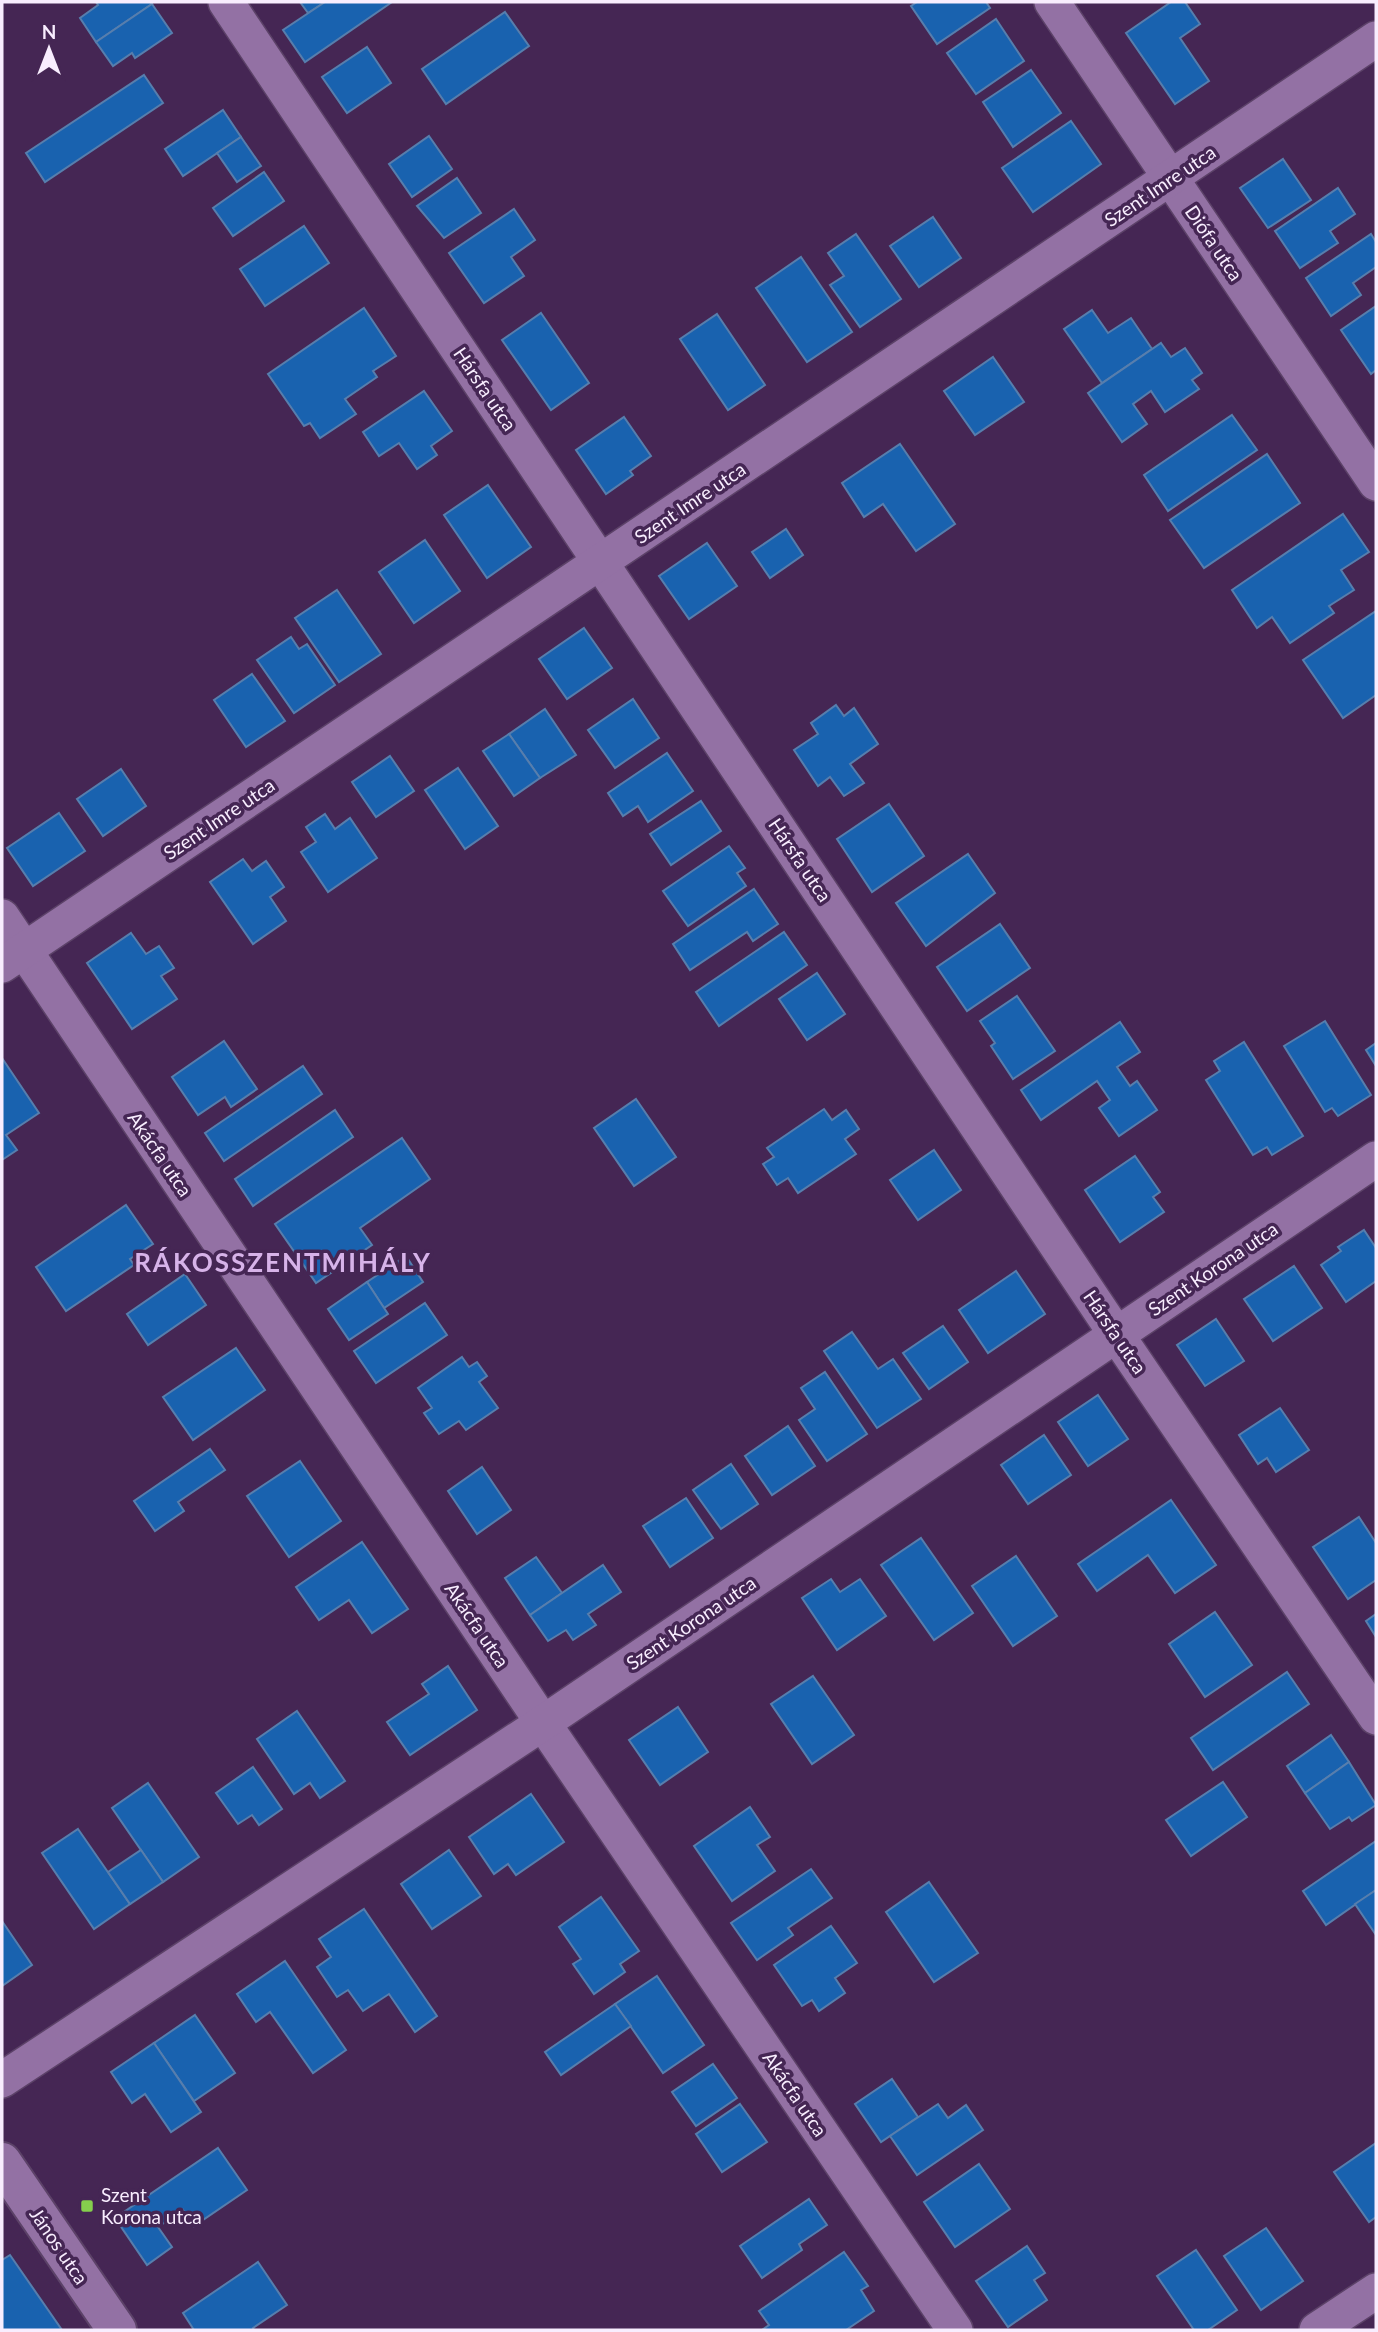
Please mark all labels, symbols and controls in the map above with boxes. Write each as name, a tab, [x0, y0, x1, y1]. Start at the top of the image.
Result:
north arrow	[14, 14, 84, 84]
text: N	[42, 20, 56, 43]
street label: Szent Imre utca	[1100, 140, 1219, 231]
street label: Diófa utca	[1181, 201, 1248, 285]
street label: Hársfa utca	[449, 343, 522, 435]
street label: Szent Imre utca	[630, 457, 749, 548]
street label: Szent Imre utca	[159, 773, 278, 864]
street label: Hársfa utca	[764, 814, 837, 906]
street label: Akácfa utca	[124, 1107, 197, 1201]
street label: Szent Korona utca	[1144, 1217, 1282, 1320]
district label: RÁKOSSZENTMIHÁLY	[134, 1246, 432, 1278]
street label: Hársfa utca	[1079, 1286, 1152, 1378]
street label: Szent Korona utca	[622, 1571, 760, 1674]
street label: Akácfa utca	[441, 1578, 514, 1672]
street label: Akácfa utca	[759, 2047, 832, 2141]
place label: Szent Korona utca	[101, 2183, 202, 2228]
marker: Szent Korona utca	[79, 2198, 95, 2214]
street label: János utca	[25, 2203, 93, 2288]

